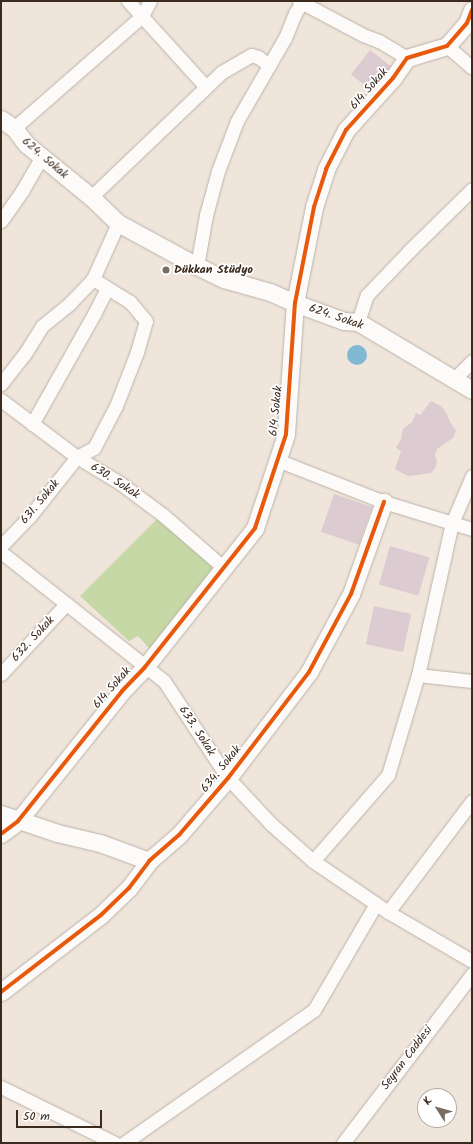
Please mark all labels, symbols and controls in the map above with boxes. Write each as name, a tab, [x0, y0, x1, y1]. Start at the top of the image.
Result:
street label: 614 Sokak	[347, 65, 391, 113]
street label: 624. Sokak	[19, 134, 71, 182]
place label: Dükkan Stüdyo	[174, 263, 253, 277]
marker: Dükkan Stüdyo	[161, 265, 171, 275]
street label: 624. Sokak	[307, 301, 365, 333]
street label: 614 Sokak	[266, 385, 286, 437]
street label: 630. Sokak	[88, 460, 142, 502]
street label: 631. Sokak	[17, 477, 63, 527]
street label: 632. Sokak	[8, 613, 58, 665]
street label: 614 Sokak	[90, 664, 134, 712]
street label: 633. Sokak	[176, 703, 218, 759]
street label: 634. Sokak	[198, 743, 244, 795]
street label: Seyran Caddesi	[378, 1023, 436, 1093]
north arrow	[417, 1088, 457, 1128]
text: K	[419, 1093, 437, 1109]
scale bar	[18, 1102, 104, 1128]
text: 50 m	[23, 1107, 50, 1126]

